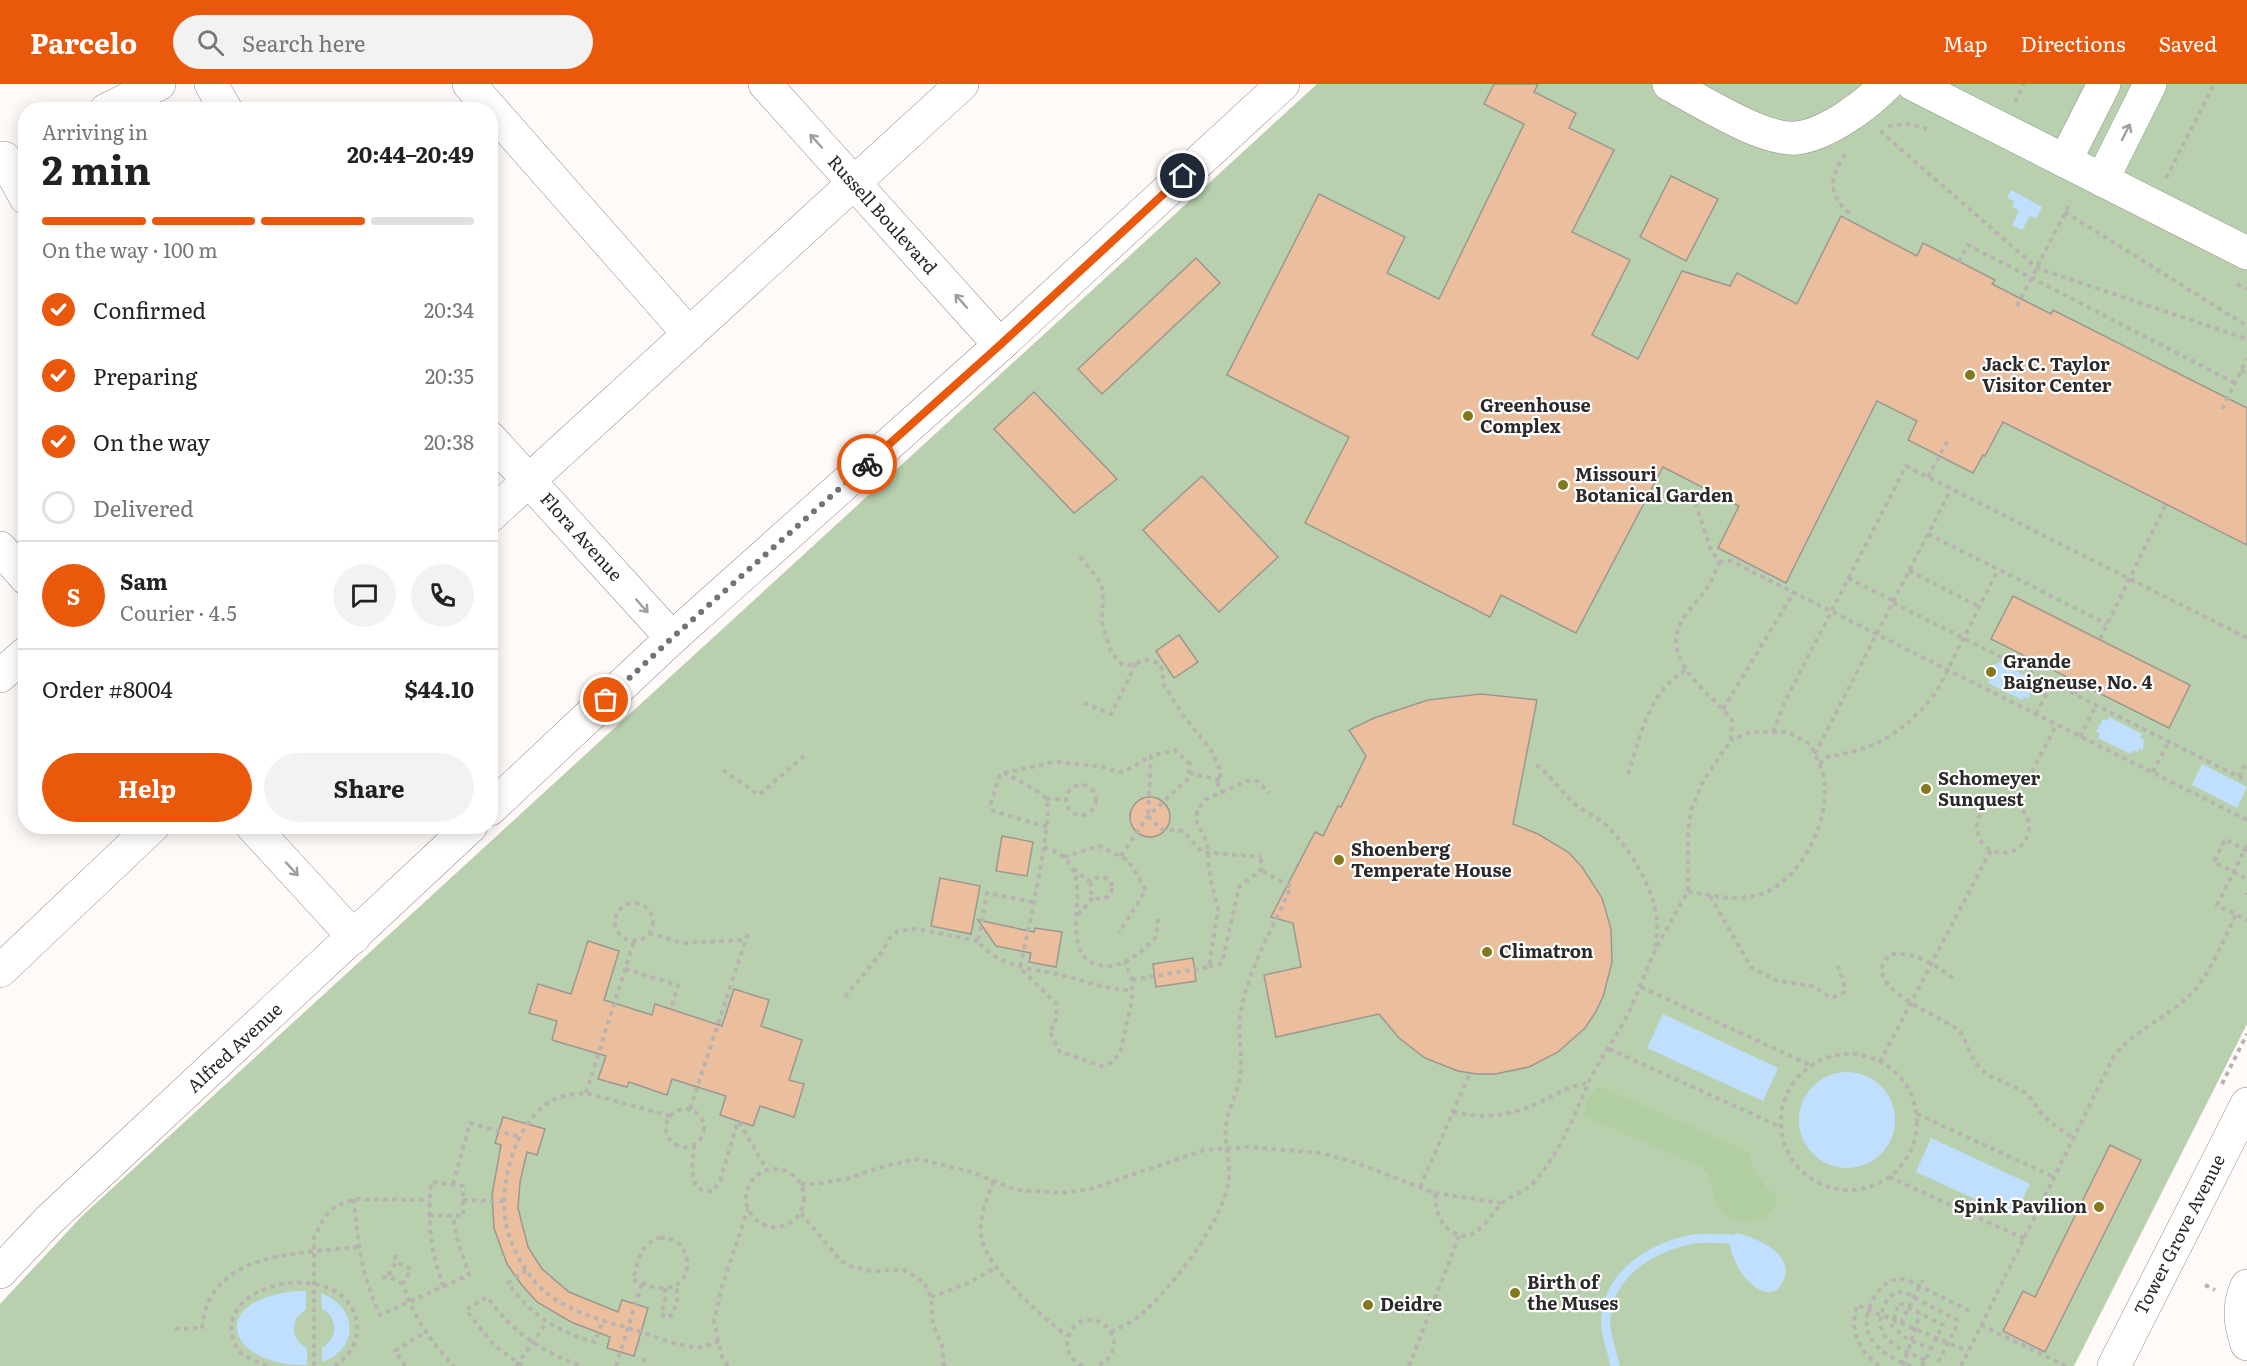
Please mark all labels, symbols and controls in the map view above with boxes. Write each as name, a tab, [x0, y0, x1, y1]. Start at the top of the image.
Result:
search box	[173, 15, 593, 69]
text: Parcelo	[30, 21, 137, 63]
icon: search	[194, 26, 227, 59]
text: Search here	[242, 26, 366, 59]
text: Map	[1943, 27, 1988, 58]
text: Directions	[2021, 27, 2126, 58]
text: Saved	[2159, 27, 2217, 58]
text: Arriving in	[42, 116, 148, 146]
one-way arrow	[2121, 123, 2133, 141]
one-way arrow	[809, 134, 823, 149]
text: 20:44–20:49	[347, 137, 474, 170]
text: 2 min	[42, 139, 151, 197]
street label: Russell Boulevard	[822, 148, 944, 280]
pin	[1157, 150, 1208, 201]
icon: home	[1166, 159, 1199, 192]
text: On the way · 100 m	[42, 234, 218, 264]
icon: check	[42, 293, 75, 326]
text: Confirmed	[93, 293, 206, 326]
text: 20:34	[424, 294, 474, 324]
one-way arrow	[954, 294, 968, 309]
place label: Jack C. Taylor Visitor Center	[1982, 350, 2112, 398]
icon: check	[42, 359, 75, 392]
text: Preparing	[93, 359, 197, 392]
text: 20:35	[425, 360, 474, 390]
marker: Jack C. Taylor Visitor Center	[1963, 368, 1977, 382]
place label: Greenhouse Complex	[1480, 391, 1591, 439]
marker: Greenhouse Complex	[1461, 409, 1475, 423]
icon: check	[42, 425, 75, 458]
text: On the way	[93, 425, 210, 458]
text: 20:38	[424, 426, 474, 456]
courier	[837, 434, 897, 494]
icon: bike	[851, 448, 884, 481]
place label: Missouri Botanical Garden	[1575, 460, 1734, 508]
marker: Missouri Botanical Garden	[1556, 478, 1570, 492]
street label: Flora Avenue	[535, 485, 630, 587]
text: Delivered	[93, 491, 194, 524]
text: Sam	[120, 564, 168, 597]
button: chat	[333, 564, 396, 627]
button: phone	[411, 564, 474, 627]
text: S	[67, 579, 80, 612]
text: Courier · 4.5	[120, 597, 237, 627]
one-way arrow	[635, 598, 649, 613]
place label: Grande Baigneuse, No. 4	[2003, 647, 2153, 695]
marker: Grande Baigneuse, No. 4	[1984, 665, 1998, 679]
text: Order #8004	[42, 672, 173, 705]
text: $44.10	[404, 672, 474, 705]
pin	[580, 674, 631, 725]
icon: bag	[589, 683, 622, 716]
button: Help	[42, 753, 252, 822]
button: Share	[264, 753, 474, 822]
place label: Schomeyer Sunquest	[1938, 764, 2040, 812]
marker: Schomeyer Sunquest	[1919, 782, 1933, 796]
place label: Shoenberg Temperate House	[1351, 835, 1512, 883]
marker: Shoenberg Temperate House	[1332, 853, 1346, 867]
one-way arrow	[285, 862, 299, 877]
place label: Climatron	[1499, 937, 1594, 964]
marker: Climatron	[1480, 945, 1494, 959]
street label: Alfred Avenue	[180, 996, 288, 1098]
street label: Tower Grove Avenue	[2126, 1149, 2231, 1319]
place label: Spink Pavilion	[1954, 1192, 2087, 1219]
marker: Spink Pavilion	[2092, 1200, 2106, 1214]
place label: Birth of the Muses	[1527, 1268, 1618, 1316]
marker: Birth of the Muses	[1508, 1286, 1522, 1300]
place label: Deidre	[1380, 1290, 1442, 1317]
marker: Deidre	[1361, 1298, 1375, 1312]

